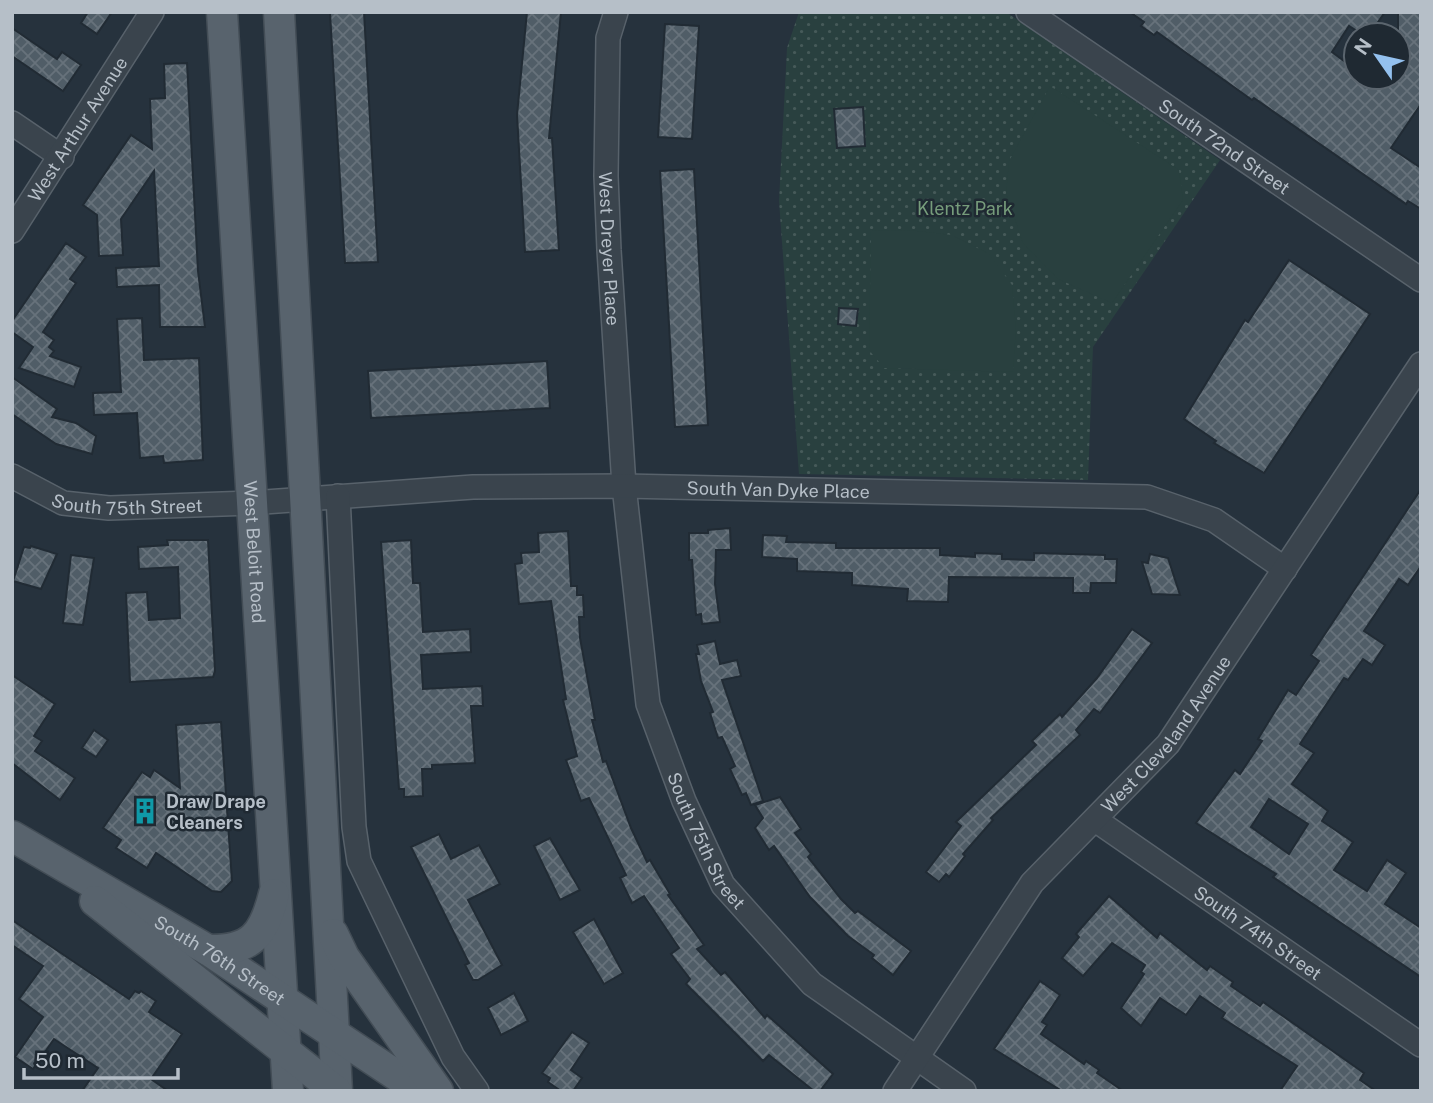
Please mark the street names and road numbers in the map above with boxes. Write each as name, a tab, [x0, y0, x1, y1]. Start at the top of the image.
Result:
street label: West Arthur Avenue	[23, 53, 131, 205]
street label: South 72nd Street	[1155, 94, 1294, 198]
street label: West Dreyer Place	[595, 171, 624, 326]
street label: South Van Dyke Place	[687, 477, 870, 502]
street label: West Beloit Road	[240, 480, 270, 624]
street label: South 75th Street	[48, 488, 203, 519]
street label: West Cleveland Avenue	[1096, 651, 1235, 817]
street label: South 75th Street	[664, 769, 750, 913]
street label: South 74th Street	[1190, 881, 1326, 984]
street label: South 76th Street	[151, 911, 289, 1009]

